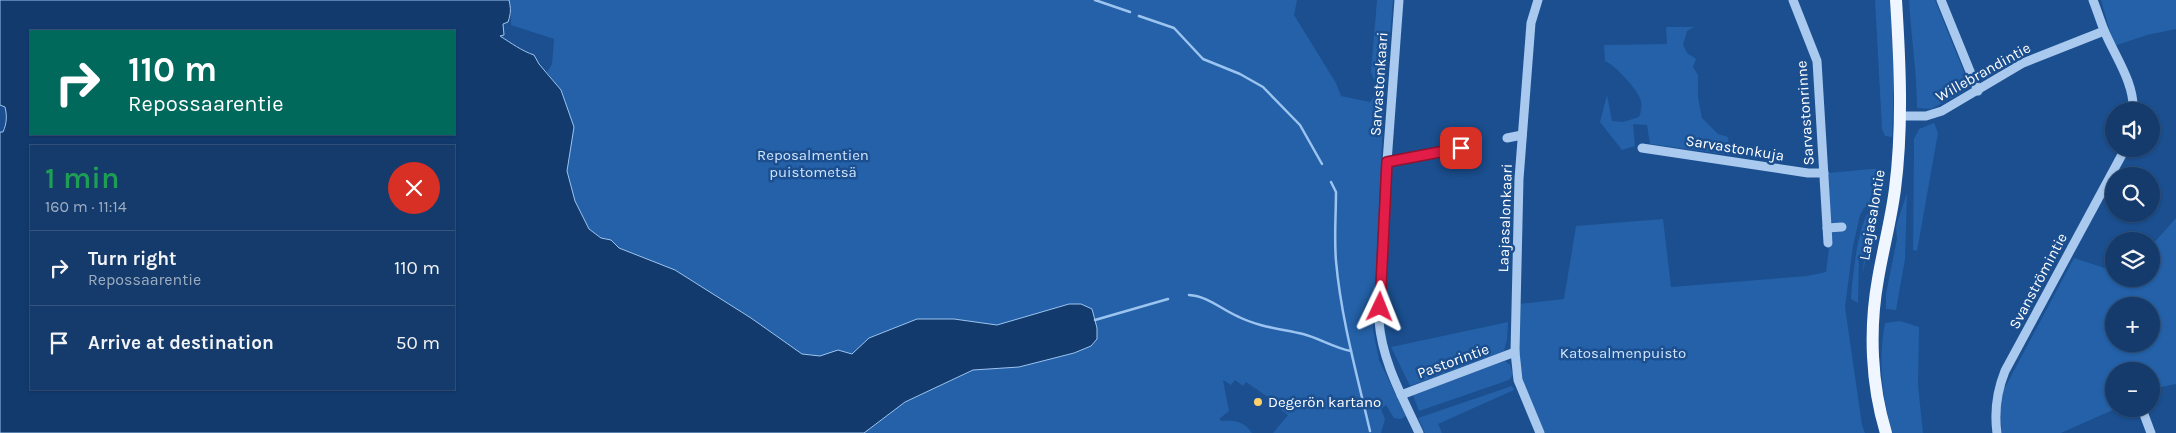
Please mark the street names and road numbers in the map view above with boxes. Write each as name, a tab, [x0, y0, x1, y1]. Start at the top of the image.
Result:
street label: Sarvastonkaari	[1366, 31, 1392, 137]
street label: Willebrandintie	[1932, 38, 2034, 106]
street label: Sarvastonrinne	[1792, 60, 1818, 166]
street label: Sarvastonkuja	[1684, 131, 1786, 165]
street label: Laajasalonkaari	[1494, 163, 1516, 273]
street label: Laajasalontie	[1855, 168, 1889, 262]
street label: Svanströmintie	[2005, 230, 2071, 332]
street label: Pastorintie	[1415, 340, 1491, 382]

